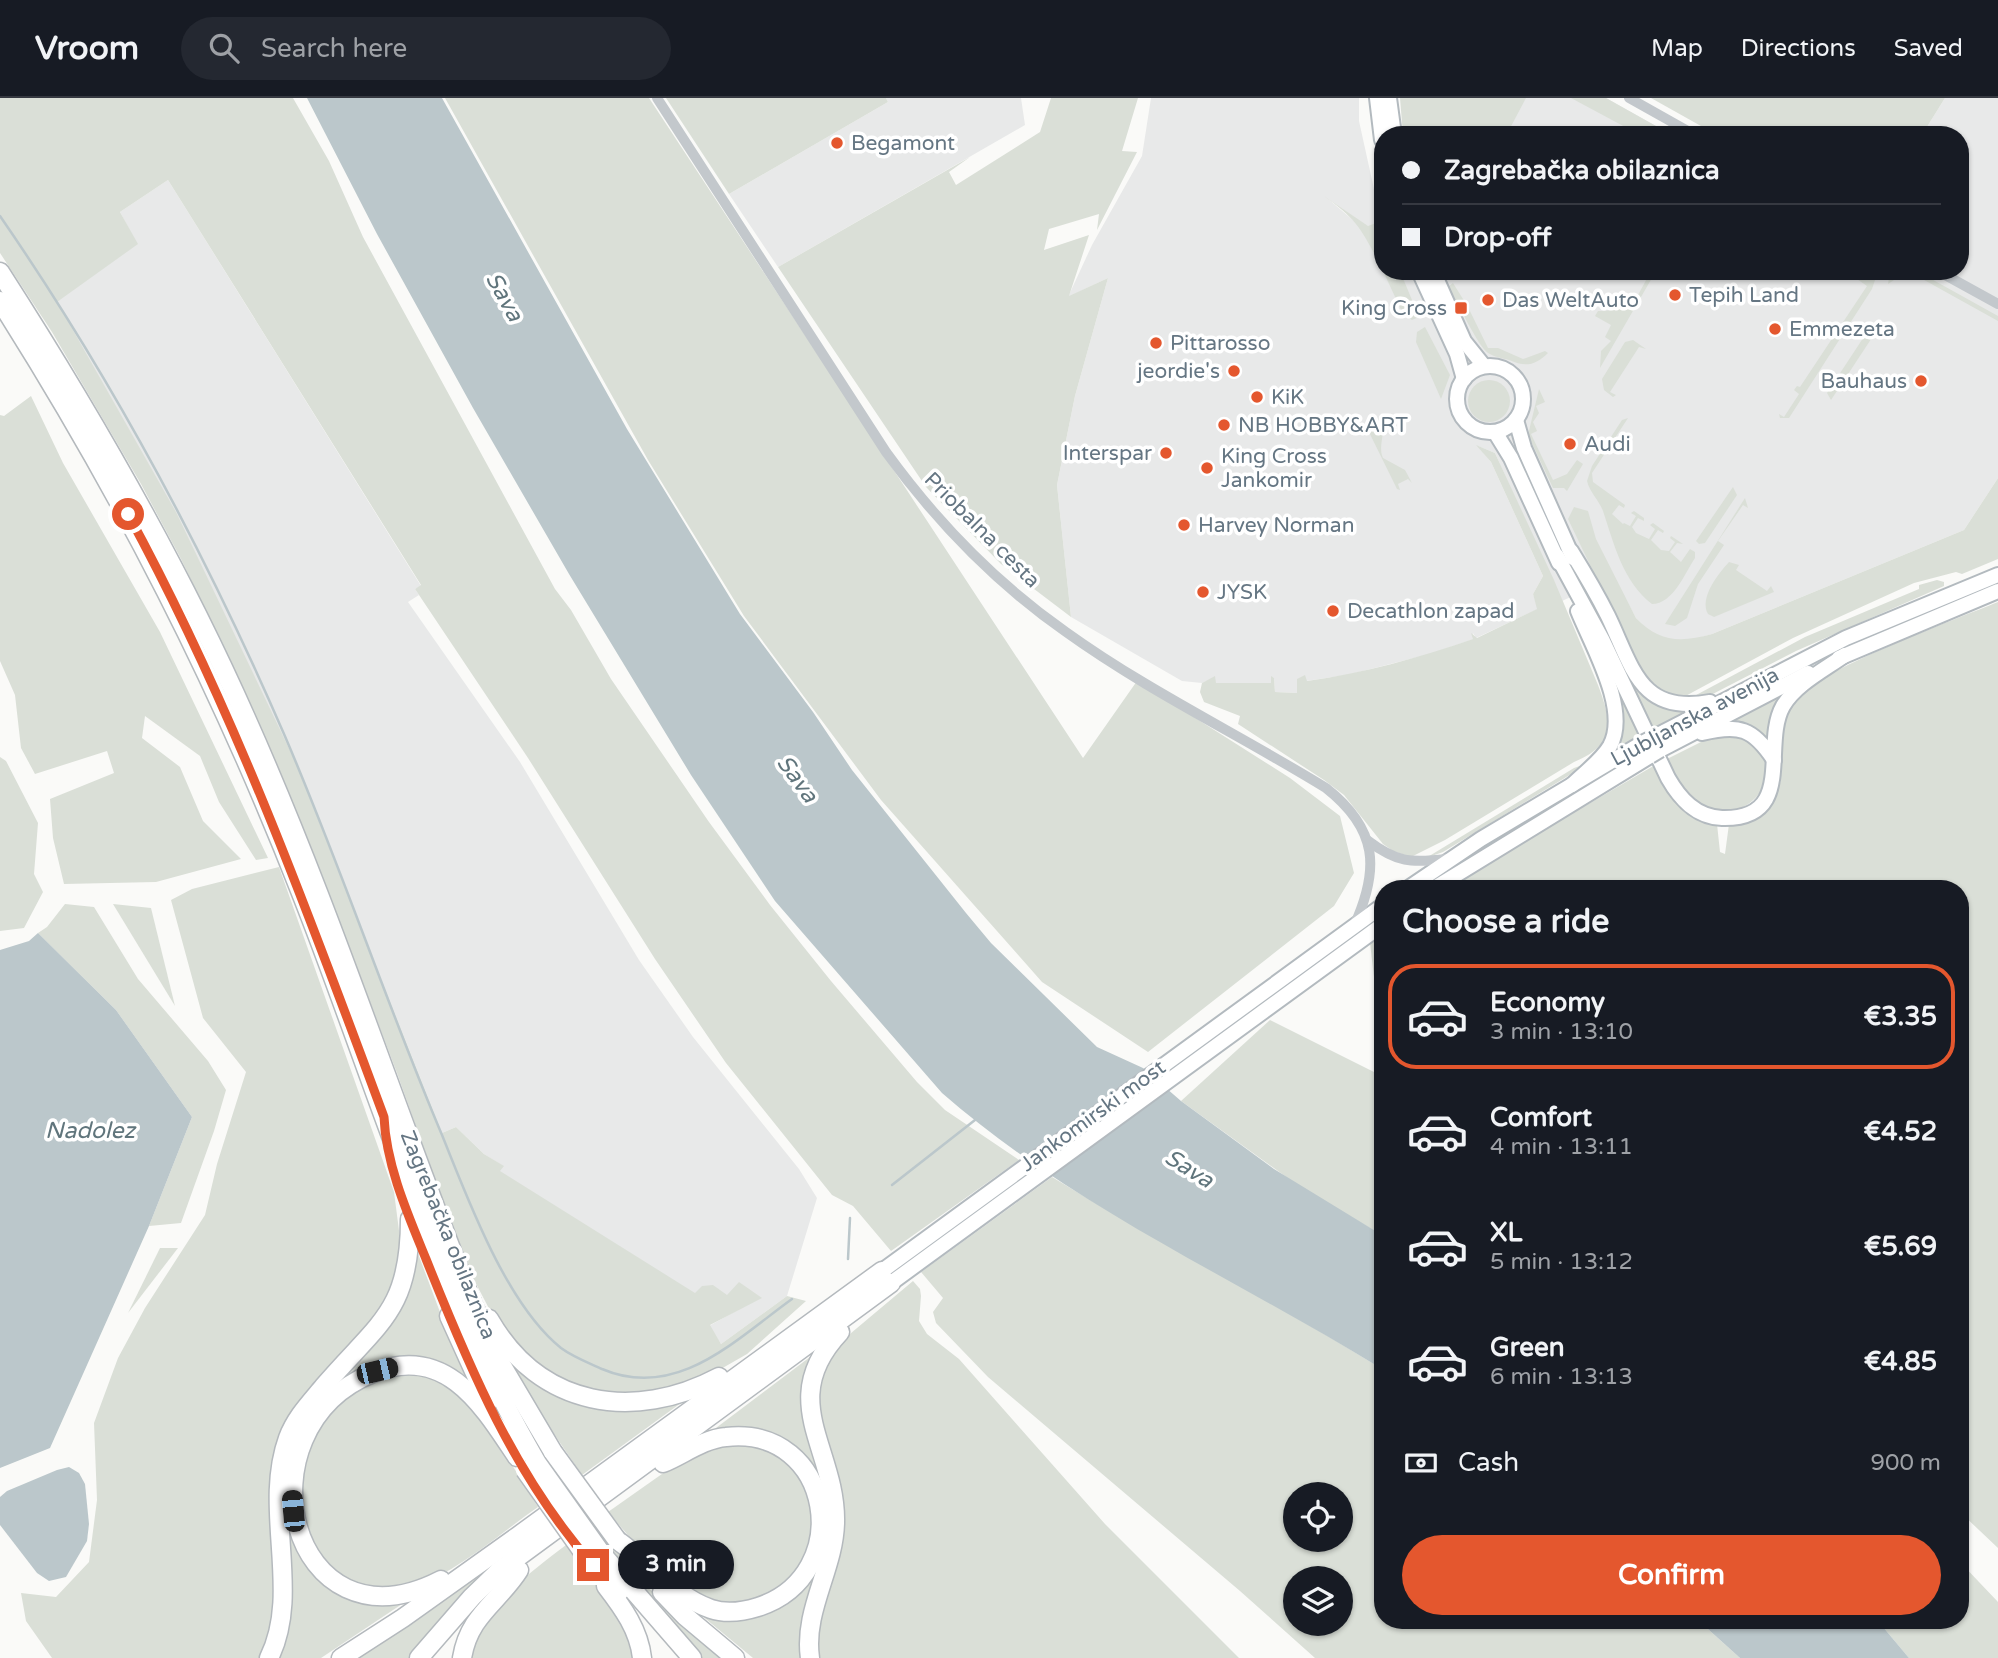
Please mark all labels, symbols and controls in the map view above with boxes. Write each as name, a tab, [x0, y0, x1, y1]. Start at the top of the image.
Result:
search box	[181, 17, 671, 80]
text: Vroom	[35, 29, 139, 68]
icon: search	[205, 29, 243, 67]
text: Search here	[261, 33, 407, 64]
text: Map	[1651, 34, 1703, 63]
text: Directions	[1741, 34, 1856, 63]
text: Saved	[1894, 34, 1963, 63]
place label: Begamont	[851, 131, 955, 156]
marker: Begamont	[829, 135, 845, 151]
text: Zagrebačka obilaznica	[1444, 155, 1720, 186]
text: Drop-off	[1444, 222, 1551, 253]
water label: Sava	[479, 268, 529, 327]
place label: Tepih Land	[1689, 283, 1799, 308]
marker: Tepih Land	[1667, 287, 1683, 303]
place label: Das WeltAuto	[1502, 288, 1639, 313]
marker: Das WeltAuto	[1480, 292, 1496, 308]
place label: King Cross	[1341, 296, 1447, 321]
marker: King Cross	[1453, 300, 1469, 316]
place label: Emmezeta	[1789, 317, 1895, 342]
marker: Emmezeta	[1767, 321, 1783, 337]
place label: Pittarosso	[1170, 331, 1270, 356]
marker: Pittarosso	[1148, 335, 1164, 351]
place label: jeordie's	[1136, 359, 1220, 384]
marker: jeordie's	[1226, 363, 1242, 379]
place label: Bauhaus	[1821, 369, 1907, 394]
marker: Bauhaus	[1913, 373, 1929, 389]
place label: KiK	[1271, 385, 1304, 410]
marker: KiK	[1249, 389, 1265, 405]
place label: NB HOBBY&ART	[1238, 413, 1408, 438]
marker: NB HOBBY&ART	[1216, 417, 1232, 433]
place label: Audi	[1584, 432, 1631, 457]
marker: Audi	[1562, 436, 1578, 452]
place label: Interspar	[1063, 441, 1152, 466]
place label: King Cross Jankomir	[1221, 444, 1327, 493]
marker: Interspar	[1158, 445, 1174, 461]
marker: King Cross Jankomir	[1199, 460, 1215, 476]
street label: Priobalna cesta	[919, 467, 1045, 593]
route start	[112, 498, 144, 530]
place label: Harvey Norman	[1198, 513, 1354, 538]
marker: Harvey Norman	[1176, 517, 1192, 533]
place label: JYSK	[1217, 580, 1267, 605]
marker: JYSK	[1195, 584, 1211, 600]
place label: Decathlon zapad	[1347, 599, 1515, 624]
marker: Decathlon zapad	[1325, 603, 1341, 619]
street label: Ljubljanska avenija	[1607, 662, 1783, 772]
water label: Sava	[770, 750, 824, 809]
text: Choose a ride	[1402, 903, 1609, 941]
icon: car	[1406, 985, 1469, 1048]
text: Economy	[1490, 987, 1605, 1018]
text: €3.35	[1864, 1001, 1937, 1032]
text: 3 min · 13:10	[1490, 1018, 1633, 1046]
street label: Jankomirski most	[1016, 1055, 1170, 1177]
icon: car	[1406, 1100, 1469, 1163]
text: Comfort	[1490, 1102, 1592, 1133]
text: €4.52	[1864, 1116, 1937, 1147]
water label: Nadolez	[45, 1117, 138, 1145]
street label: Zagrebačka obilaznica	[395, 1127, 501, 1343]
text: 4 min · 13:11	[1490, 1133, 1633, 1161]
water label: Sava	[1160, 1143, 1219, 1195]
icon: car	[1406, 1215, 1469, 1278]
text: XL	[1490, 1217, 1522, 1248]
text: €5.69	[1864, 1231, 1937, 1262]
text: 5 min · 13:12	[1490, 1248, 1633, 1276]
icon: car	[1406, 1330, 1469, 1393]
text: Green	[1490, 1332, 1565, 1363]
text: €4.85	[1864, 1346, 1937, 1377]
car	[355, 1356, 400, 1386]
text: 6 min · 13:13	[1490, 1363, 1633, 1391]
icon: cash	[1402, 1444, 1440, 1482]
text: Cash	[1458, 1447, 1519, 1478]
text: 900 m	[1871, 1449, 1941, 1477]
map controls	[1283, 1482, 1353, 1636]
button: locate	[1283, 1482, 1353, 1552]
car	[281, 1489, 306, 1533]
button: Confirm	[1402, 1535, 1941, 1615]
callout: 3 min	[618, 1540, 733, 1590]
route end	[577, 1549, 609, 1581]
text: 3 min	[645, 1550, 707, 1578]
button: layers	[1283, 1566, 1353, 1636]

